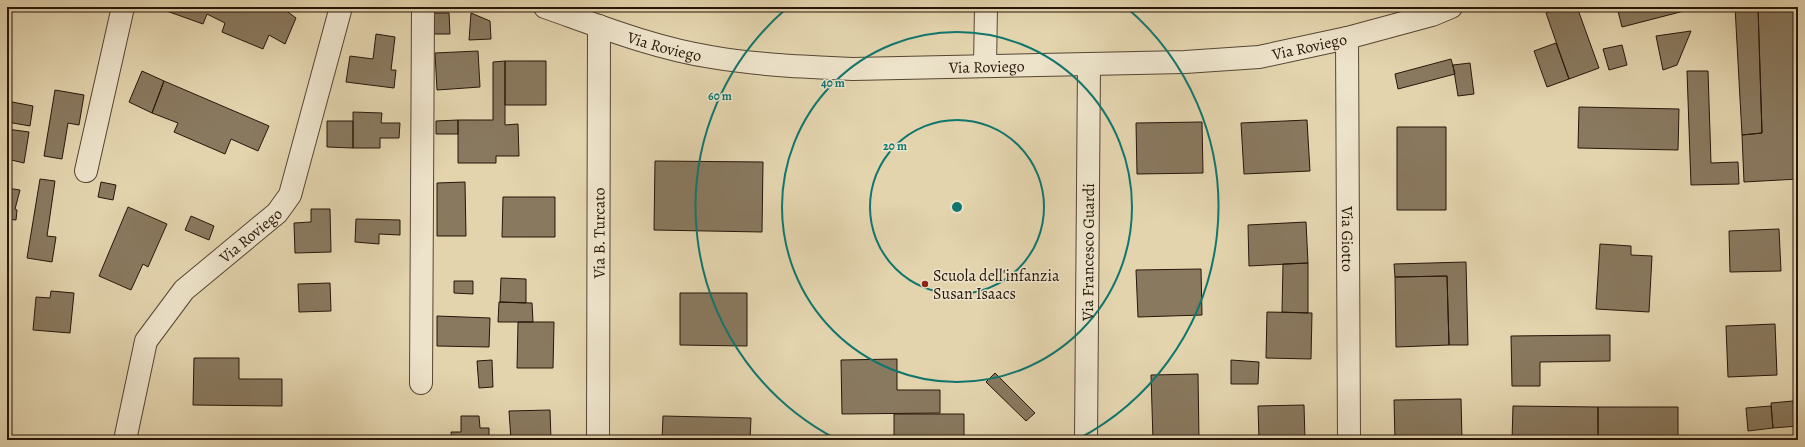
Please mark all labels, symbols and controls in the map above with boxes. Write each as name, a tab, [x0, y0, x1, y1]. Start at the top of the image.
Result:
street label: Via Roviego	[623, 26, 703, 67]
street label: Via Roviego	[1269, 28, 1349, 66]
street label: Via Roviego	[948, 55, 1025, 79]
text: 40 m	[821, 75, 845, 91]
text: 60 m	[708, 88, 732, 104]
text: 20 m	[883, 138, 907, 154]
street label: Via Francesco Guardi	[1077, 183, 1100, 322]
street label: Via B. Turcato	[588, 187, 611, 280]
centre of rings	[950, 200, 964, 214]
street label: Via Roviego	[214, 203, 287, 269]
street label: Via Giotto	[1336, 205, 1358, 272]
place label: Scuola dell'infanzia Susan Isaacs	[933, 265, 1060, 305]
marker: Scuola dell'infanzia Susan Isaacs	[920, 279, 930, 289]

